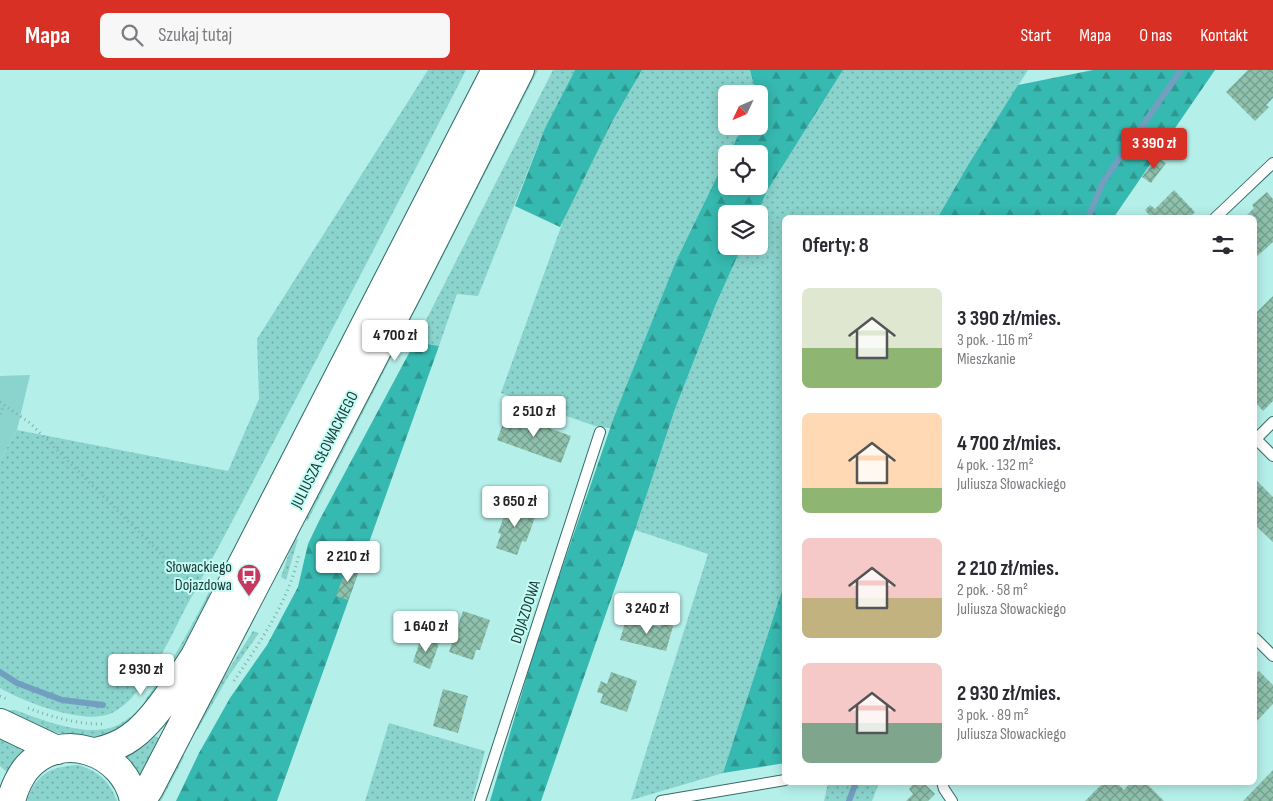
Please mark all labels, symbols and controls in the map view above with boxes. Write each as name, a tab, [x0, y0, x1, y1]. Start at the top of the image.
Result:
search box	[100, 13, 450, 58]
text: Mapa	[25, 21, 70, 50]
icon: search	[118, 21, 146, 49]
text: Szukaj tutaj	[158, 24, 232, 47]
text: Start	[1020, 25, 1051, 46]
text: Mapa	[1079, 25, 1111, 46]
text: O nas	[1139, 25, 1172, 46]
text: Kontakt	[1200, 25, 1248, 46]
north arrow	[718, 85, 768, 135]
map controls	[718, 85, 768, 255]
pin: 3 390 zł	[1102, 128, 1206, 170]
text: 3 390 zł	[1132, 134, 1176, 153]
button: locate	[718, 145, 768, 195]
button: layers	[718, 205, 768, 255]
icon: filters	[1209, 231, 1237, 259]
text: Oferty: 8	[802, 233, 869, 258]
text: 3 390 zł/mies.	[957, 306, 1061, 331]
icon: home	[842, 308, 902, 368]
pin: 4 700 zł	[343, 320, 447, 362]
text: 4 700 zł	[373, 326, 417, 345]
text: 3 pok. · 116 m²	[957, 331, 1033, 350]
text: Mieszkanie	[957, 350, 1016, 369]
street label: JULIUSZA SŁOWACKIEGO	[287, 388, 363, 513]
pin: 2 510 zł	[482, 396, 586, 438]
text: 2 510 zł	[513, 402, 555, 421]
text: 4 700 zł/mies.	[957, 431, 1061, 456]
icon: home	[842, 433, 902, 493]
text: 4 pok. · 132 m²	[957, 456, 1034, 475]
text: Juliusza Słowackiego	[957, 475, 1066, 494]
pin: 3 650 zł	[463, 486, 567, 528]
text: 3 650 zł	[493, 492, 537, 511]
pin: 2 210 zł	[296, 540, 400, 583]
text: 2 210 zł	[327, 547, 369, 566]
text: 2 210 zł/mies.	[957, 556, 1059, 581]
place label: Słowackiego Dojazdowa	[166, 558, 232, 595]
icon: home	[842, 558, 902, 618]
bus stop icon: Słowackiego Dojazdowa	[236, 563, 262, 597]
street label: DOJAZDOWA	[507, 578, 545, 646]
text: 2 pok. · 58 m²	[957, 581, 1028, 600]
pin: 3 240 zł	[595, 592, 699, 635]
text: 3 240 zł	[625, 599, 669, 618]
text: Juliusza Słowackiego	[957, 600, 1066, 619]
pin: 1 640 zł	[374, 610, 478, 653]
text: 1 640 zł	[404, 617, 448, 636]
pin: 2 930 zł	[89, 654, 193, 696]
text: 2 930 zł	[119, 660, 163, 679]
text: 2 930 zł/mies.	[957, 681, 1061, 706]
icon: home	[842, 683, 902, 743]
text: 3 pok. · 89 m²	[957, 706, 1029, 725]
text: Juliusza Słowackiego	[957, 725, 1066, 744]

